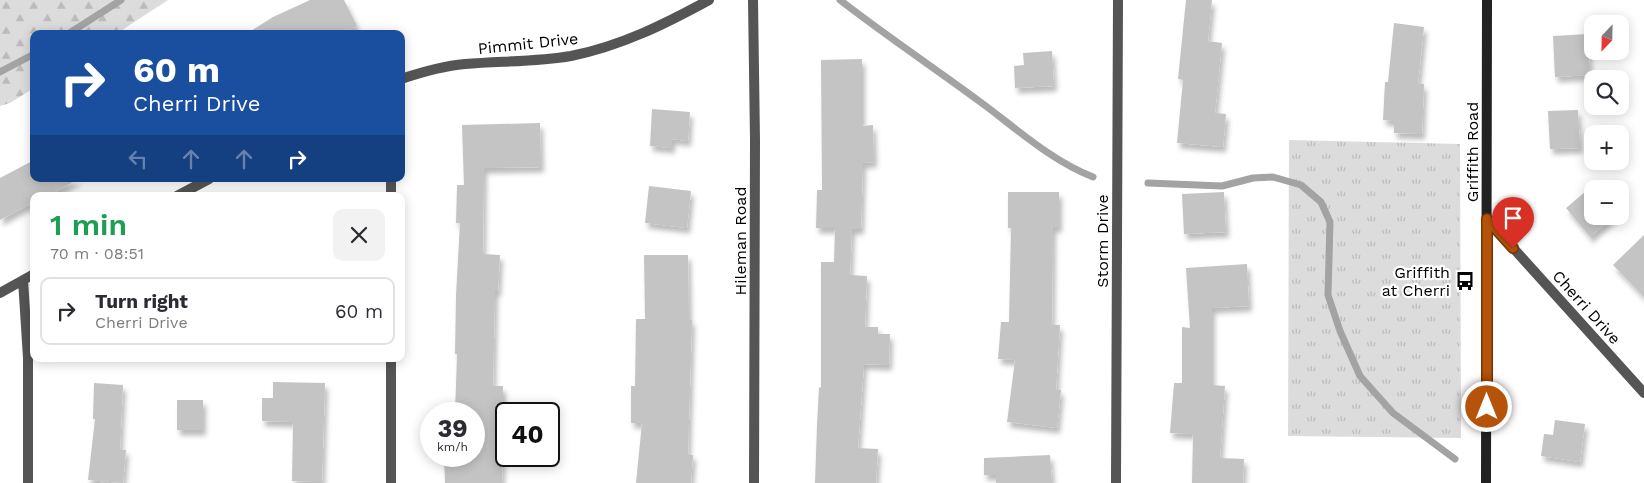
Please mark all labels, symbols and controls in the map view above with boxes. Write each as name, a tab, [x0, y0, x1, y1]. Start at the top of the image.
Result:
north arrow	[1584, 15, 1629, 60]
map controls	[1584, 15, 1629, 225]
street label: Pimmit Drive	[477, 29, 579, 58]
text: 60 m	[133, 49, 220, 91]
icon: right	[50, 50, 115, 115]
button: search	[1584, 70, 1629, 115]
text: Cherri Drive	[133, 91, 260, 116]
street label: Griffith Road	[1463, 102, 1482, 202]
button: +	[1584, 125, 1629, 170]
icon: left	[124, 145, 152, 173]
icon: ahead	[177, 145, 205, 173]
icon: ahead	[230, 145, 258, 173]
icon: right	[283, 145, 311, 173]
button: −	[1584, 180, 1629, 225]
street label: Hileman Road	[731, 187, 750, 295]
street label: Storm Drive	[1093, 194, 1112, 288]
pin	[1492, 197, 1534, 248]
icon: arrive	[1499, 204, 1527, 232]
text: 1 min	[50, 207, 127, 242]
button: close	[333, 209, 385, 261]
text: 70 m · 08:51	[50, 244, 144, 263]
place label: Griffith at Cherri	[1382, 263, 1450, 300]
street label: Cherri Drive	[1549, 267, 1625, 348]
bus stop icon: Griffith at Cherri	[1454, 270, 1476, 292]
text: Turn right	[95, 290, 188, 313]
icon: right	[52, 297, 80, 325]
text: 60 m	[335, 300, 383, 323]
text: Cherri Drive	[95, 313, 188, 332]
position arrow	[1460, 380, 1512, 432]
speed limit sign: 40	[495, 402, 560, 467]
text: 39	[437, 414, 468, 443]
text: km/h	[437, 440, 468, 454]

